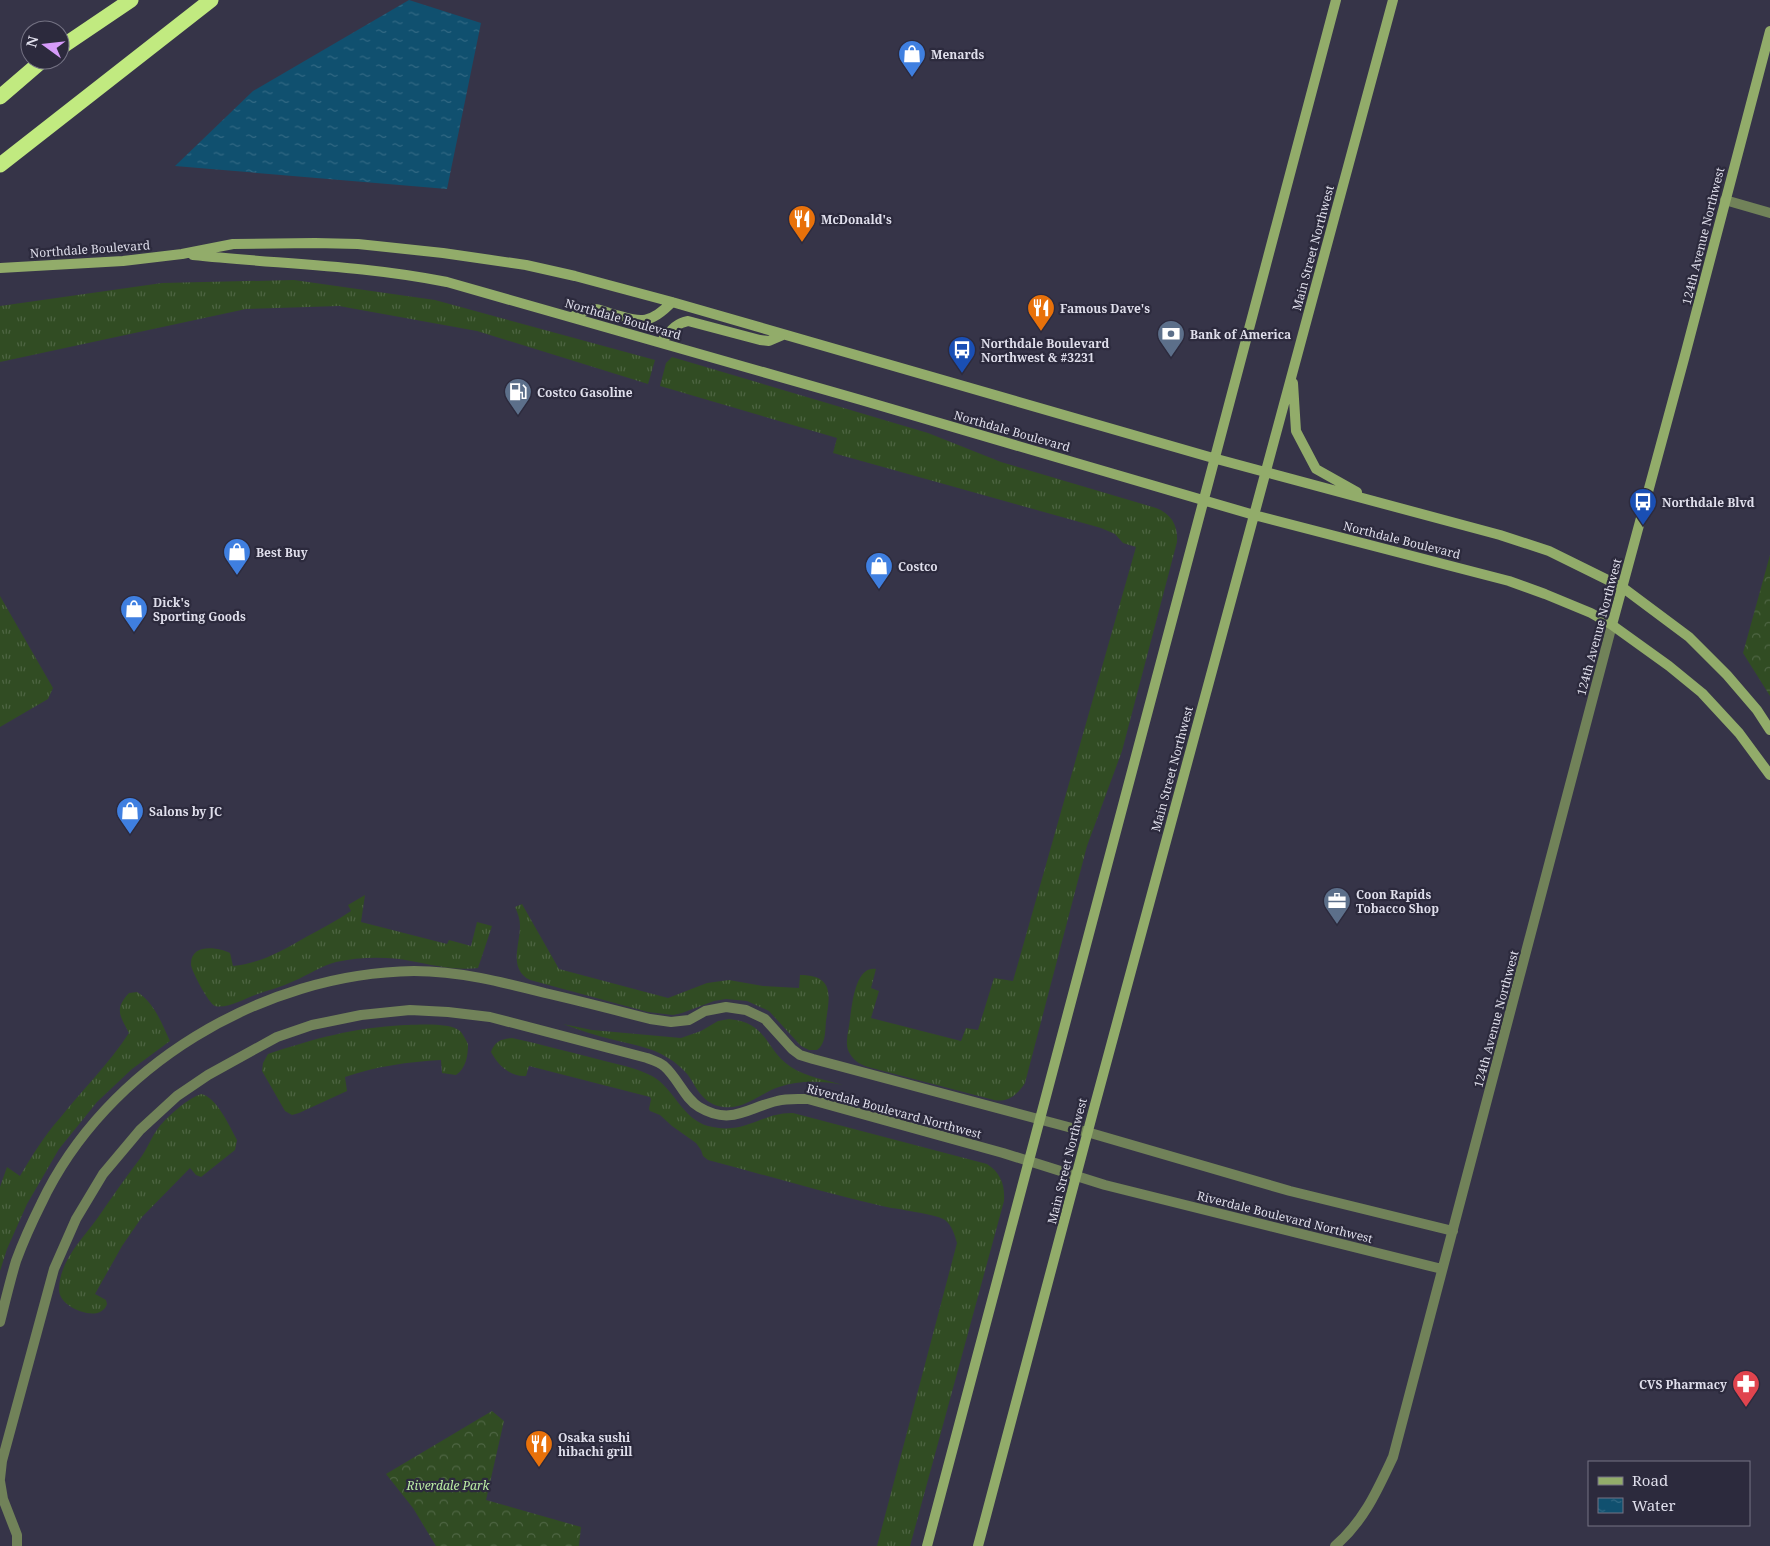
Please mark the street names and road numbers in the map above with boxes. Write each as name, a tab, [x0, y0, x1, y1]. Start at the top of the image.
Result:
street label: 124th Avenue Northwest	[1678, 165, 1728, 307]
street label: Main Street Northwest	[1288, 183, 1338, 313]
street label: Northdale Boulevard	[29, 236, 151, 262]
street label: Northdale Boulevard	[563, 294, 684, 344]
street label: Northdale Boulevard	[952, 406, 1073, 456]
street label: Northdale Boulevard	[1342, 517, 1463, 563]
street label: 124th Avenue Northwest	[1573, 557, 1625, 697]
street label: Main Street Northwest	[1147, 704, 1197, 834]
street label: 124th Avenue Northwest	[1470, 949, 1522, 1089]
street label: Riverdale Boulevard Northwest	[805, 1079, 983, 1143]
street label: Main Street Northwest	[1043, 1096, 1091, 1226]
street label: Riverdale Boulevard Northwest	[1195, 1187, 1375, 1247]

